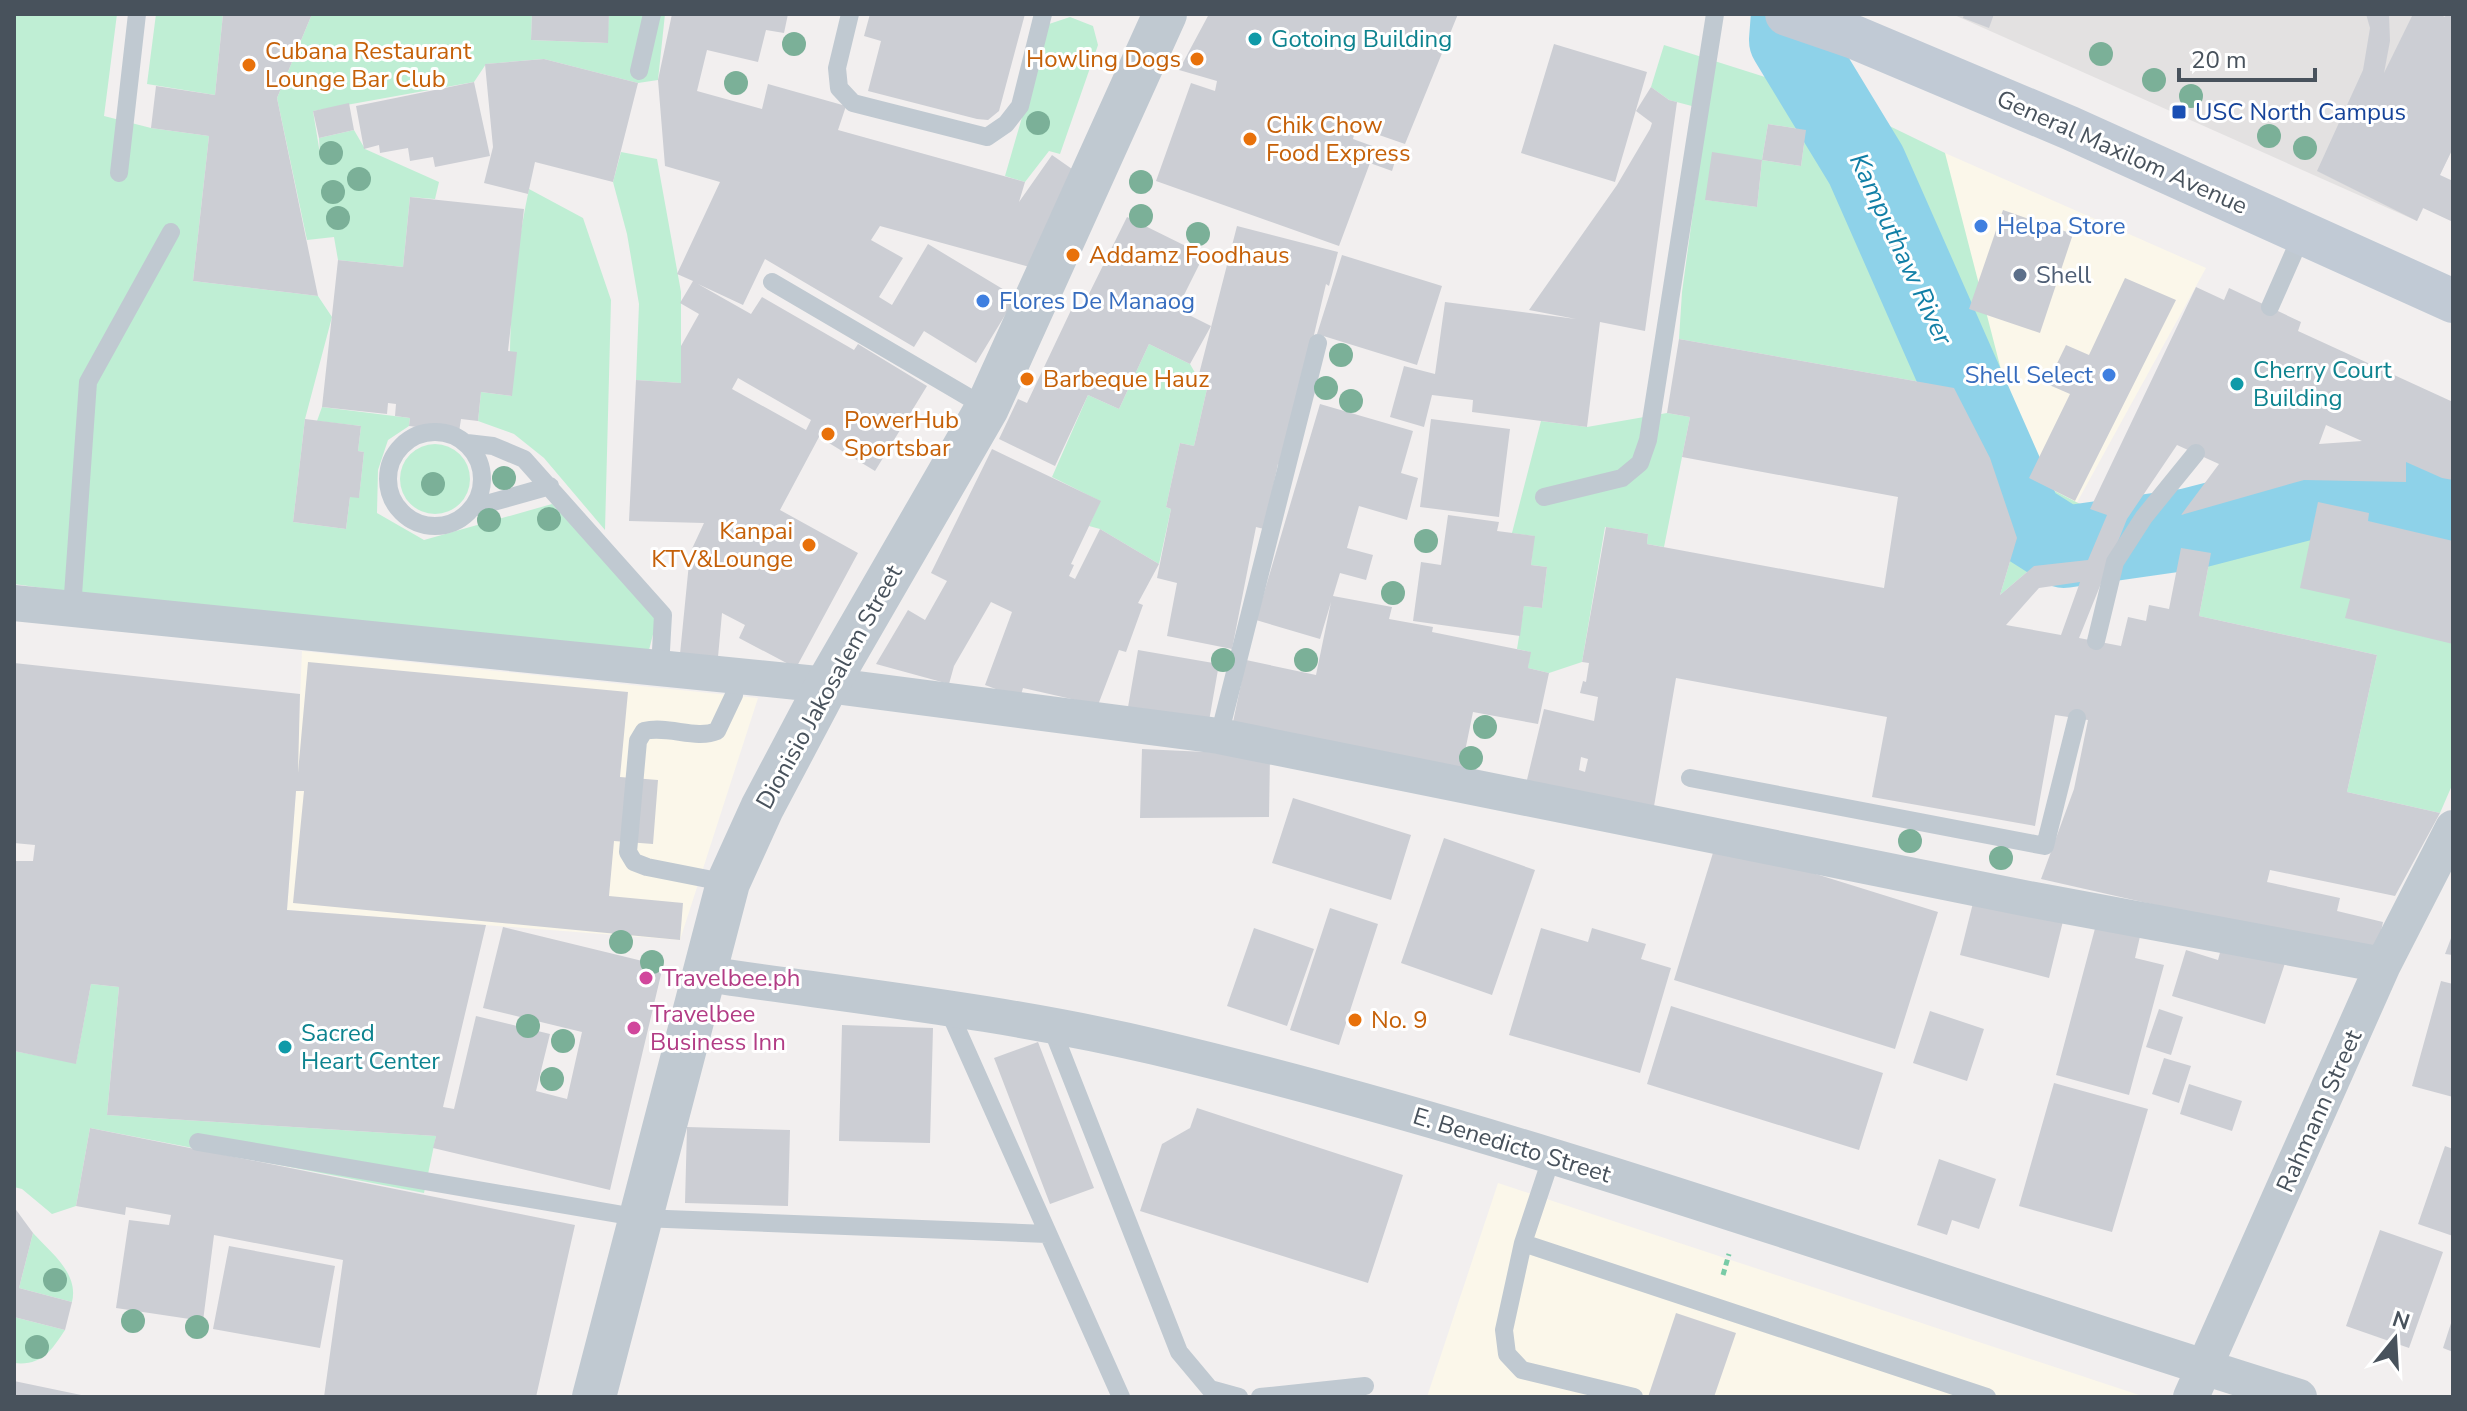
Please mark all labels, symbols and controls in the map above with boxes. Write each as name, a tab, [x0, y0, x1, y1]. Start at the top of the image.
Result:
place label: Gotoing Building	[1271, 23, 1452, 55]
marker: Gotoing Building	[1246, 30, 1264, 48]
scale bar	[2179, 32, 2315, 82]
place label: Cubana Restaurant Lounge Bar Club	[265, 35, 472, 95]
place label: Howling Dogs	[1026, 43, 1181, 75]
text: 20 m	[2191, 44, 2247, 76]
marker: Howling Dogs	[1188, 50, 1206, 68]
marker: Cubana Restaurant Lounge Bar Club	[240, 56, 258, 74]
street label: General Maxilom Avenue	[1992, 82, 2252, 222]
place label: USC North Campus	[2195, 96, 2406, 128]
marker: USC North Campus	[2170, 103, 2188, 121]
place label: Chik Chow Food Express	[1266, 109, 1410, 169]
marker: Chik Chow Food Express	[1241, 130, 1259, 148]
water label: Kamputhaw River	[1841, 147, 1961, 351]
place label: Helpa Store	[1997, 210, 2126, 242]
marker: Helpa Store	[1972, 217, 1990, 235]
place label: Addamz Foodhaus	[1089, 239, 1290, 271]
marker: Addamz Foodhaus	[1064, 246, 1082, 264]
place label: Shell	[2036, 259, 2091, 291]
marker: Shell	[2011, 266, 2029, 284]
place label: Flores De Manaog	[999, 285, 1195, 317]
marker: Flores De Manaog	[974, 292, 992, 310]
place label: Cherry Court Building	[2253, 354, 2392, 414]
place label: Shell Select	[1965, 359, 2094, 391]
place label: Barbeque Hauz	[1043, 363, 1209, 395]
marker: Shell Select	[2100, 366, 2118, 384]
marker: Barbeque Hauz	[1018, 370, 1036, 388]
marker: Cherry Court Building	[2228, 375, 2246, 393]
place label: PowerHub Sportsbar	[844, 404, 959, 464]
marker: PowerHub Sportsbar	[819, 425, 837, 443]
place label: Kanpai KTV&Lounge	[651, 515, 793, 575]
marker: Kanpai KTV&Lounge	[800, 536, 818, 554]
street label: Dionisio Jakosalem Street	[749, 559, 910, 815]
place label: Travelbee.ph	[662, 962, 800, 994]
marker: Travelbee.ph	[637, 969, 655, 987]
place label: Travelbee Business Inn	[650, 998, 786, 1058]
place label: No. 9	[1371, 1004, 1428, 1036]
marker: No. 9	[1346, 1011, 1364, 1029]
place label: Sacred Heart Center	[301, 1017, 440, 1077]
marker: Travelbee Business Inn	[625, 1019, 643, 1037]
street label: Rahmann Street	[2269, 1024, 2369, 1197]
marker: Sacred Heart Center	[276, 1038, 294, 1056]
street label: E. Benedicto Street	[1409, 1100, 1615, 1190]
north arrow	[2355, 1299, 2435, 1379]
text: N	[2388, 1304, 2413, 1338]

